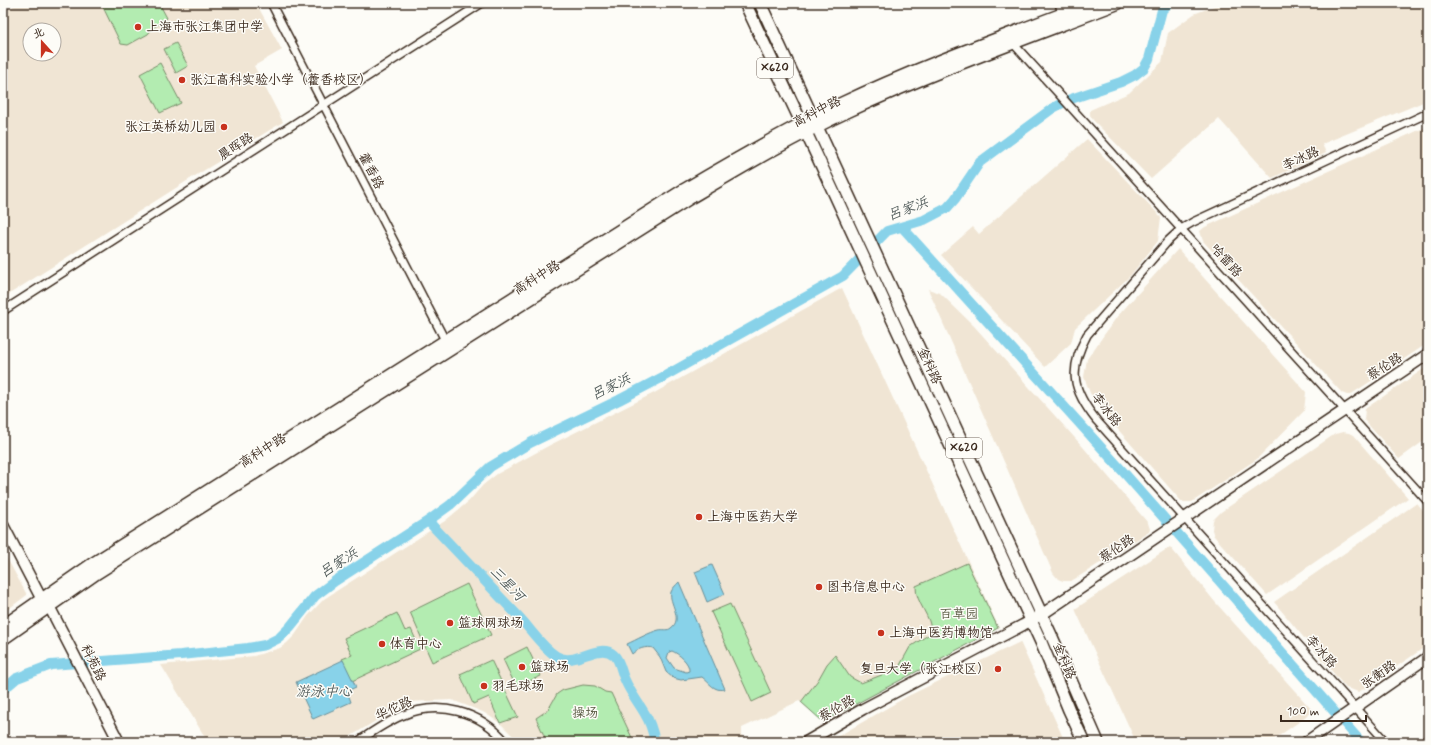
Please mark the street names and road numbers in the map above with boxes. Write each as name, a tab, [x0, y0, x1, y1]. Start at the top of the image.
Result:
road number: X620	[757, 58, 793, 78]
street label: 高科中路	[790, 93, 844, 131]
street label: 晨晖路	[215, 129, 257, 165]
street label: 李冰路	[1280, 143, 1322, 175]
street label: 藿香路	[355, 150, 387, 192]
street label: 哈雷路	[1207, 241, 1245, 281]
street label: 高科中路	[510, 257, 564, 299]
street label: 金科路	[913, 345, 945, 387]
street label: 蔡伦路	[1364, 349, 1406, 385]
street label: 李冰路	[1087, 389, 1125, 431]
street label: 高科中路	[236, 430, 290, 472]
road number: X620	[946, 438, 982, 458]
street label: 蔡伦路	[1096, 531, 1138, 567]
street label: 李冰路	[1302, 632, 1340, 672]
street label: 金科路	[1049, 640, 1079, 682]
street label: 科苑路	[77, 642, 109, 684]
street label: 张衡路	[1358, 657, 1400, 693]
street label: 蔡伦路	[816, 692, 858, 726]
street label: 华佗路	[373, 693, 415, 725]

